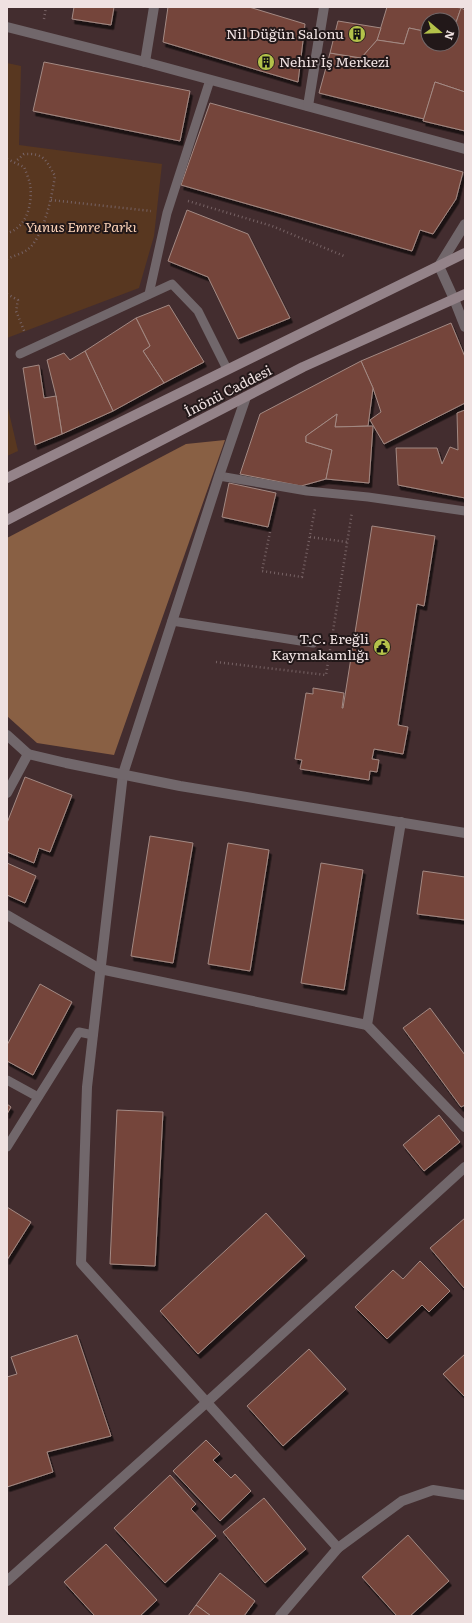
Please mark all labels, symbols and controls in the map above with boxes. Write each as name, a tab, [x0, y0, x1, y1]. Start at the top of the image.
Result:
north arrow	[420, 12, 460, 52]
place label: Nil Düğün Salonu	[226, 23, 344, 43]
building icon: Nil Düğün Salonu	[347, 24, 367, 44]
text: N	[441, 29, 459, 43]
place label: Nehir İş Merkezi	[279, 51, 390, 71]
building icon: Nehir İş Merkezi	[256, 52, 276, 72]
park label: Yunus Emre Parkı	[25, 216, 138, 236]
street label: İnönü Caddesi	[180, 359, 275, 421]
place label: T.C. Ereğli Kaymakamlığı	[271, 628, 369, 664]
public building icon: T.C. Ereğli Kaymakamlığı	[372, 637, 392, 657]

